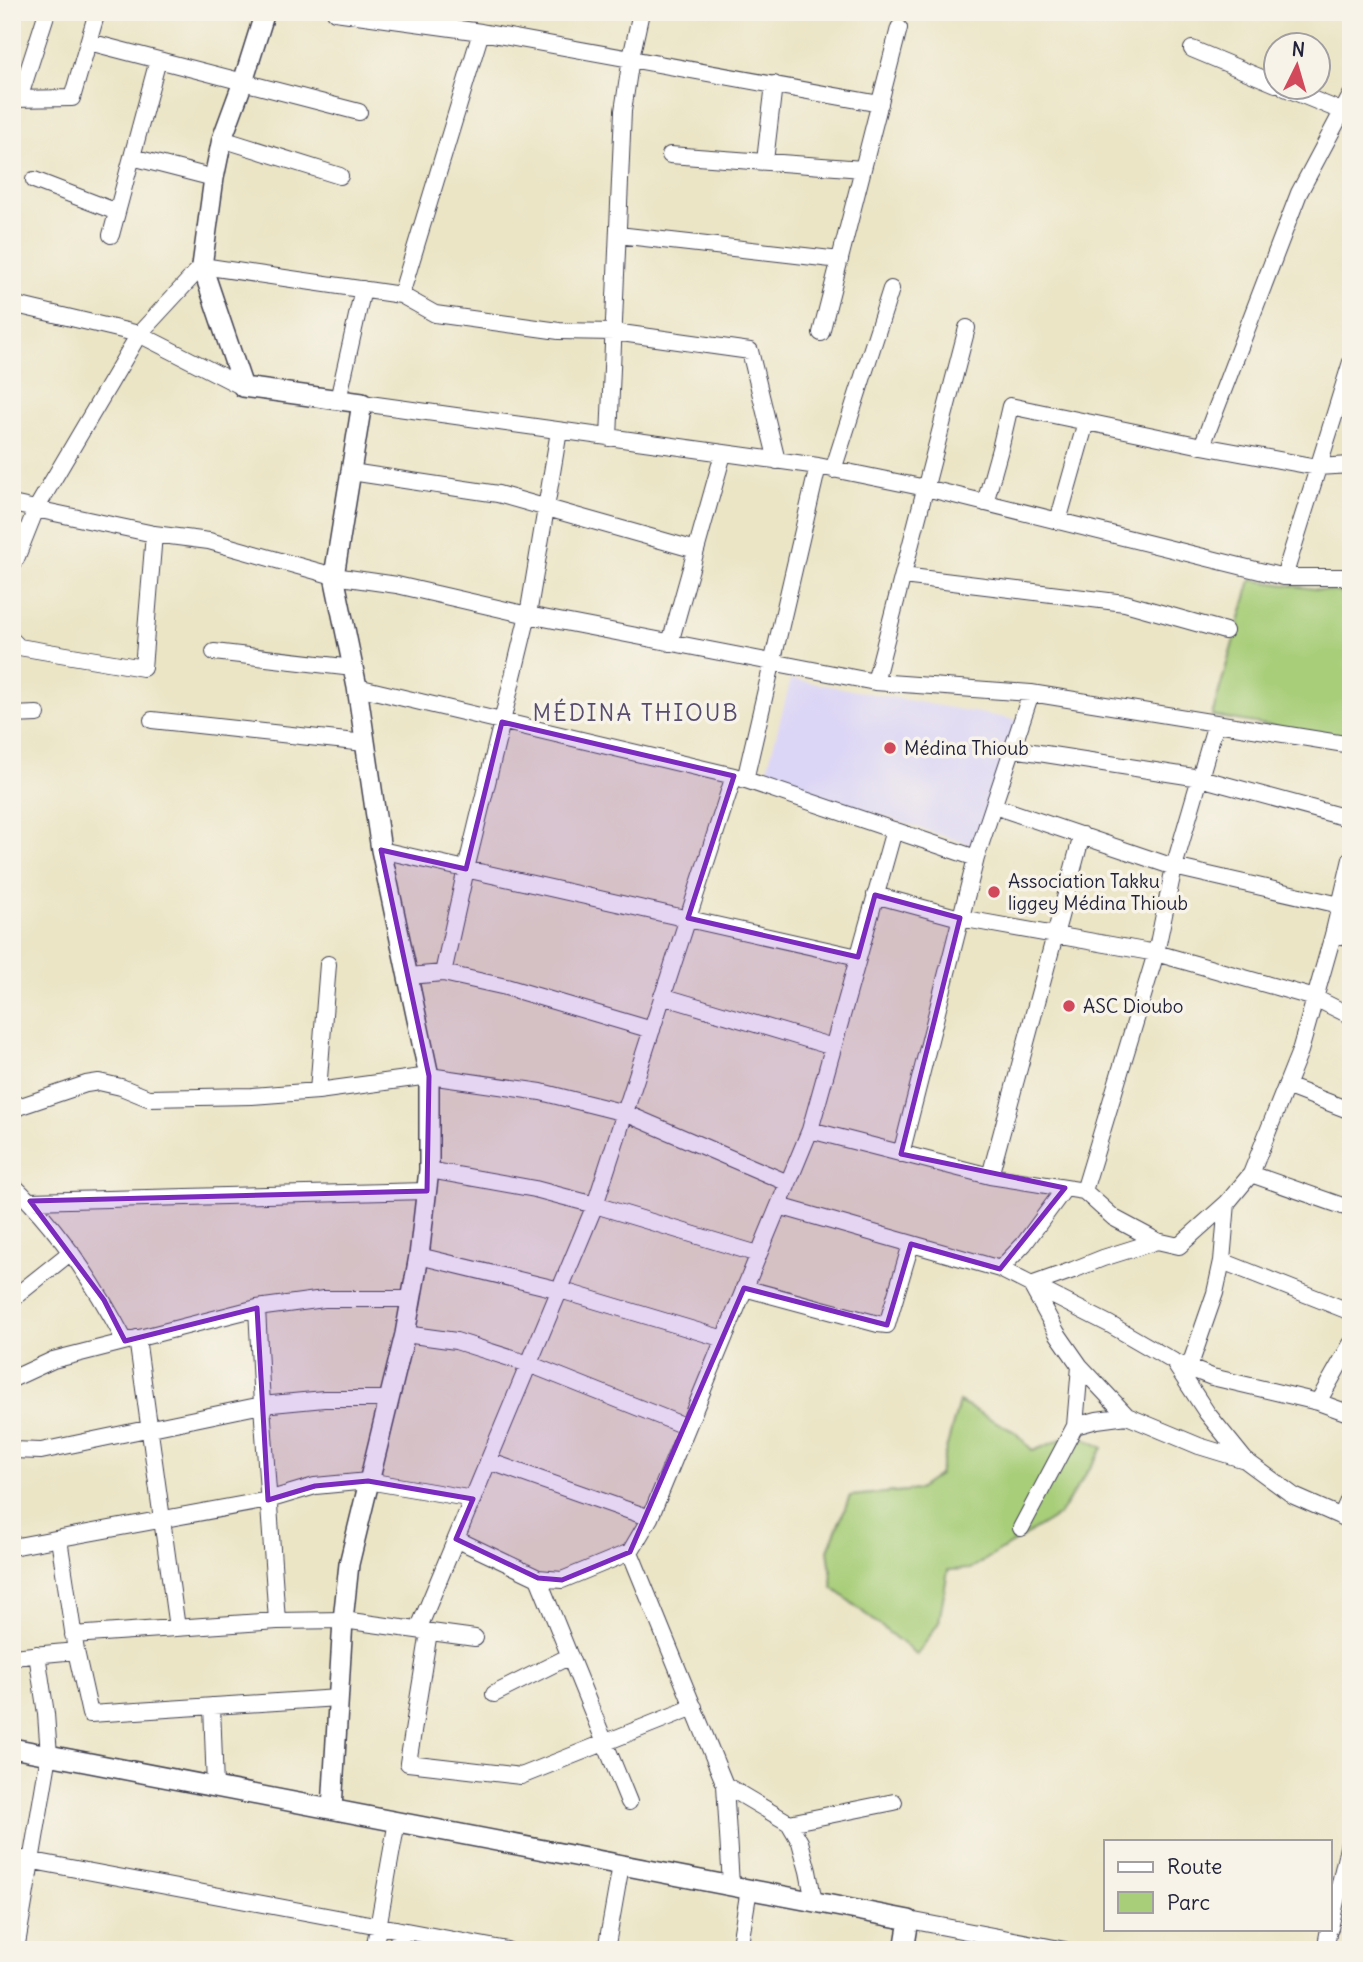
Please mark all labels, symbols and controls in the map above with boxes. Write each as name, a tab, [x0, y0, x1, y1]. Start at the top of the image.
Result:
north arrow	[1262, 32, 1332, 102]
text: N	[1291, 37, 1306, 62]
district label: MÉDINA THIOUB	[533, 698, 739, 727]
place label: Médina Thioub	[904, 736, 1029, 760]
marker: Médina Thioub	[882, 740, 898, 756]
place label: Association Takku liggey Médina Thioub	[1008, 869, 1188, 915]
marker: Association Takku liggey Médina Thioub	[986, 884, 1002, 900]
place label: ASC Dioubo	[1083, 994, 1183, 1018]
marker: ASC Dioubo	[1061, 998, 1077, 1014]
legend	[1104, 1840, 1332, 1930]
text: Route	[1167, 1853, 1222, 1880]
text: Parc	[1167, 1889, 1210, 1916]

